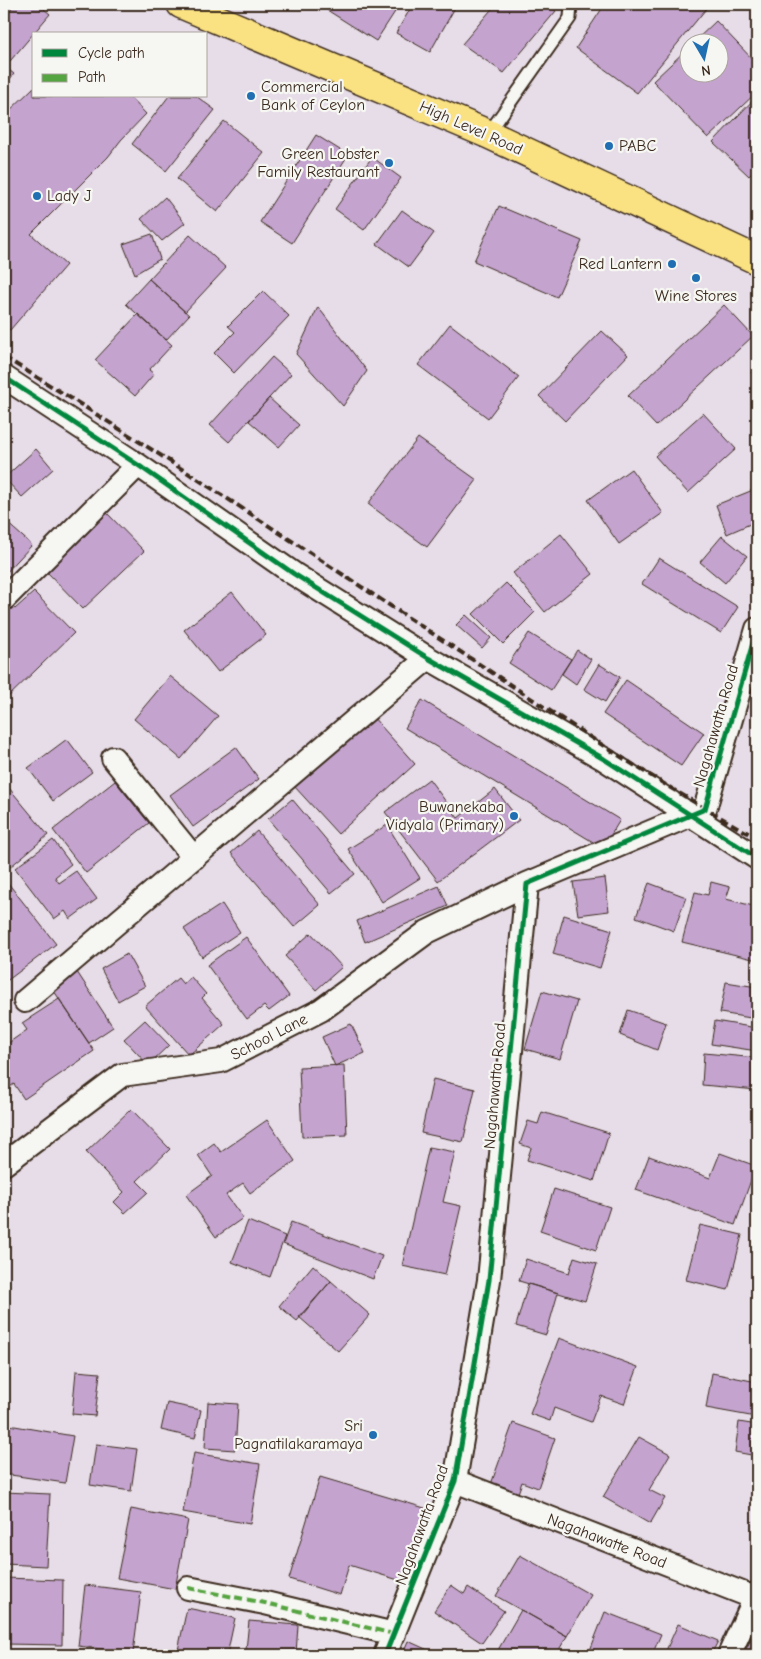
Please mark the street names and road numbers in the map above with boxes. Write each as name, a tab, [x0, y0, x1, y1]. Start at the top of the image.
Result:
street label: High Level Road	[417, 97, 525, 159]
street label: Nagahawatta Road	[690, 663, 742, 789]
street label: School Lane	[228, 1010, 310, 1064]
street label: Nagahawatta Road	[481, 1022, 509, 1150]
street label: Nagahawatta Road	[392, 1462, 452, 1588]
street label: Nagahawatte Road	[545, 1510, 669, 1572]

